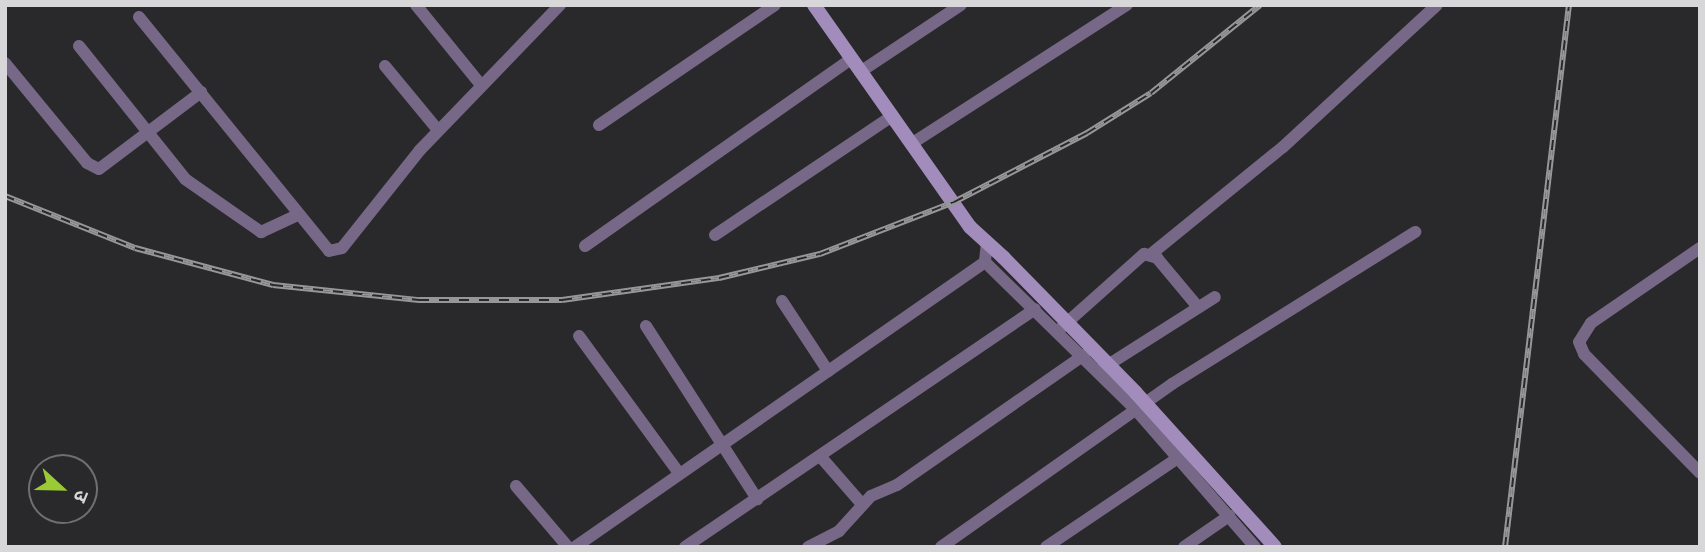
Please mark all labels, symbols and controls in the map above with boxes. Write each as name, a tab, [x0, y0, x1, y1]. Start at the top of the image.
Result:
north arrow	[28, 454, 98, 524]
text: उ	[67, 486, 95, 506]

